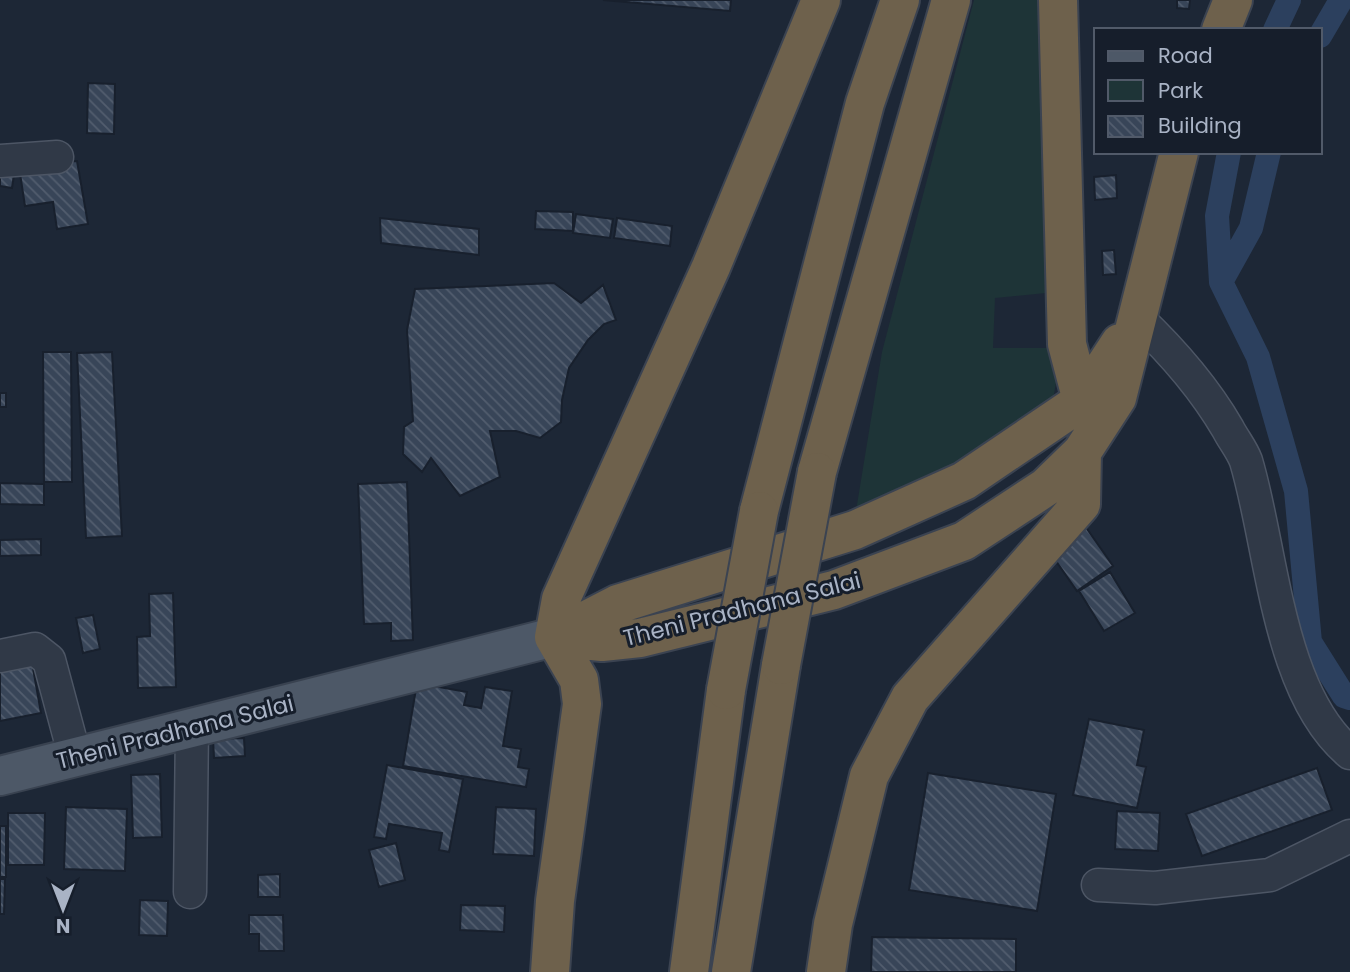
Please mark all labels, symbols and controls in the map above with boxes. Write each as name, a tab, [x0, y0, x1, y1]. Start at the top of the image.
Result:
legend	[1094, 28, 1322, 154]
text: Road	[1158, 41, 1213, 70]
text: Park	[1158, 76, 1203, 105]
text: Building	[1158, 111, 1242, 140]
street label: Theni Pradhana Salai	[620, 564, 864, 654]
street label: Theni Pradhana Salai	[53, 687, 297, 777]
north arrow	[28, 874, 98, 944]
text: N	[56, 912, 70, 939]

